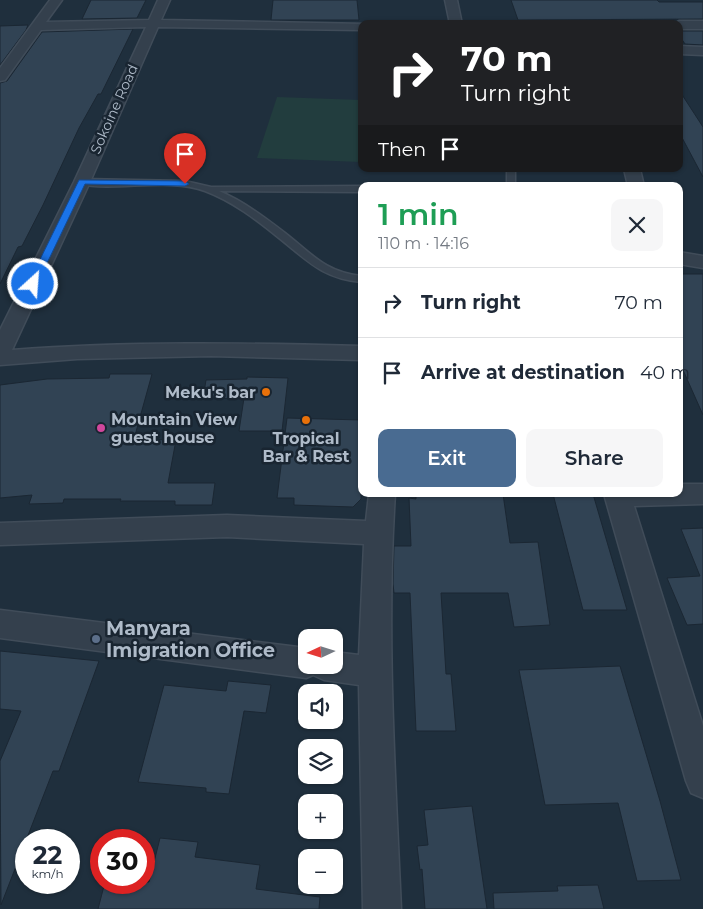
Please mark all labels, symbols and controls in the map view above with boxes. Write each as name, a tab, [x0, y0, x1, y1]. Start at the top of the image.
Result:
text: 70 m	[461, 37, 552, 80]
icon: right	[378, 40, 443, 105]
street label: Sokoine Road	[86, 61, 142, 157]
text: Turn right	[461, 80, 571, 107]
pin	[164, 133, 206, 184]
icon: arrive	[436, 135, 464, 163]
text: Then	[378, 138, 426, 161]
icon: arrive	[171, 140, 199, 168]
text: 1 min	[378, 196, 459, 233]
button: close	[611, 199, 663, 251]
text: 110 m · 14:16	[378, 234, 469, 253]
position arrow	[6, 257, 58, 309]
icon: right	[378, 289, 406, 317]
text: Turn right	[421, 291, 521, 314]
text: 70 m	[614, 291, 663, 314]
icon: arrive	[378, 359, 406, 387]
text: Arrive at destination	[421, 361, 625, 384]
text: 40 m	[640, 361, 690, 384]
place label: Meku's bar	[165, 383, 256, 402]
marker: Meku's bar	[260, 386, 272, 398]
place label: Mountain View guest house	[111, 410, 237, 447]
marker: Tropical Bar & Rest	[300, 414, 312, 426]
marker: Mountain View guest house	[95, 422, 107, 434]
place label: Tropical Bar & Rest	[262, 429, 350, 466]
button: Exit	[378, 429, 516, 487]
button: Share	[526, 429, 663, 487]
place label: Manyara Imigration Office	[106, 617, 275, 662]
north arrow	[298, 629, 342, 674]
map controls	[298, 629, 343, 894]
marker: Manyara Imigration Office	[90, 633, 102, 645]
button: sound	[298, 684, 343, 729]
button: layers	[298, 739, 343, 784]
button: +	[298, 794, 343, 839]
speed limit sign: 30	[90, 829, 155, 894]
text: 22	[33, 840, 62, 870]
button: −	[298, 849, 343, 894]
text: km/h	[31, 866, 64, 881]

